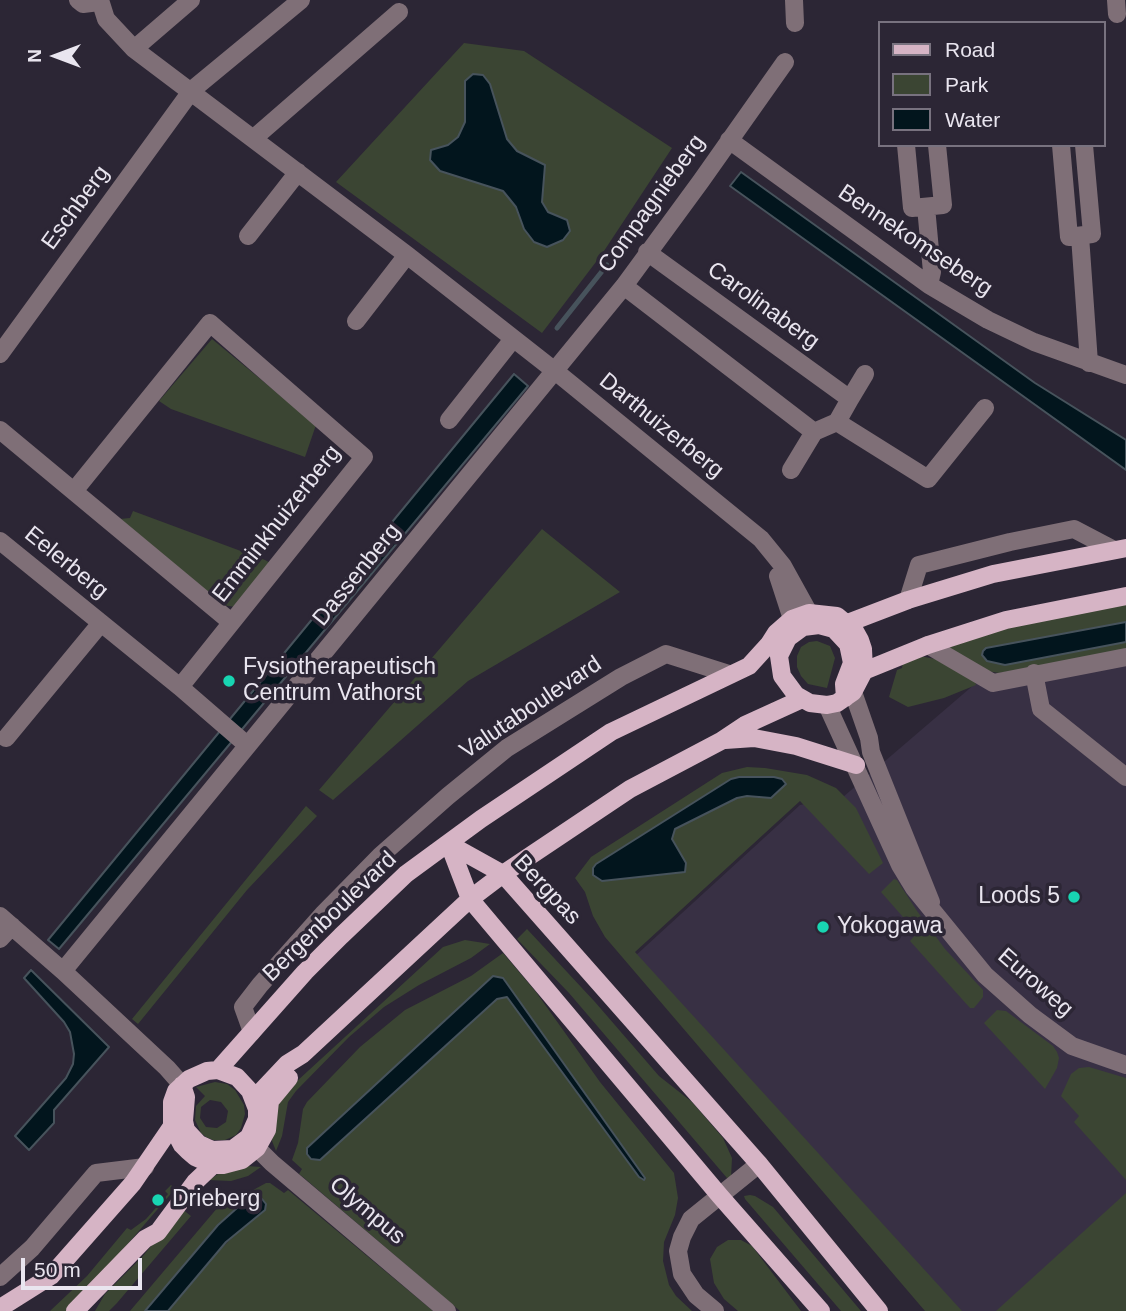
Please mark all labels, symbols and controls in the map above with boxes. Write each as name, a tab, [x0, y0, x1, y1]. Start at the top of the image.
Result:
north arrow	[21, 21, 91, 91]
legend	[878, 21, 1105, 147]
text: Road	[945, 38, 995, 61]
text: N	[24, 49, 45, 63]
text: Park	[945, 73, 988, 96]
text: Water	[945, 108, 1000, 131]
street label: Compagnieberg	[593, 130, 711, 278]
street label: Eschberg	[36, 161, 116, 255]
street label: Bennekomseberg	[833, 179, 997, 303]
street label: Carolinaberg	[702, 256, 824, 356]
street label: Darthuizerberg	[593, 367, 729, 485]
street label: Emminkhuizerberg	[207, 440, 347, 608]
street label: Dassenberg	[307, 518, 407, 632]
street label: Eelerberg	[19, 521, 113, 605]
street label: Valutaboulevard	[455, 651, 607, 765]
place label: Fysiotherapeutisch Centrum Vathorst	[243, 654, 436, 708]
marker: Fysiotherapeutisch Centrum Vathorst	[221, 673, 237, 689]
street label: Bergenboulevard	[257, 846, 403, 988]
street label: Bergpas	[508, 849, 586, 931]
place label: Loods 5	[978, 883, 1060, 911]
marker: Loods 5	[1066, 889, 1082, 905]
place label: Yokogawa	[837, 913, 942, 941]
marker: Yokogawa	[815, 919, 831, 935]
street label: Euroweg	[992, 943, 1078, 1023]
street label: Olympus	[323, 1171, 411, 1251]
place label: Drieberg	[172, 1186, 260, 1214]
marker: Drieberg	[150, 1192, 166, 1208]
scale bar	[24, 1244, 145, 1288]
text: 50 m	[34, 1258, 81, 1281]

